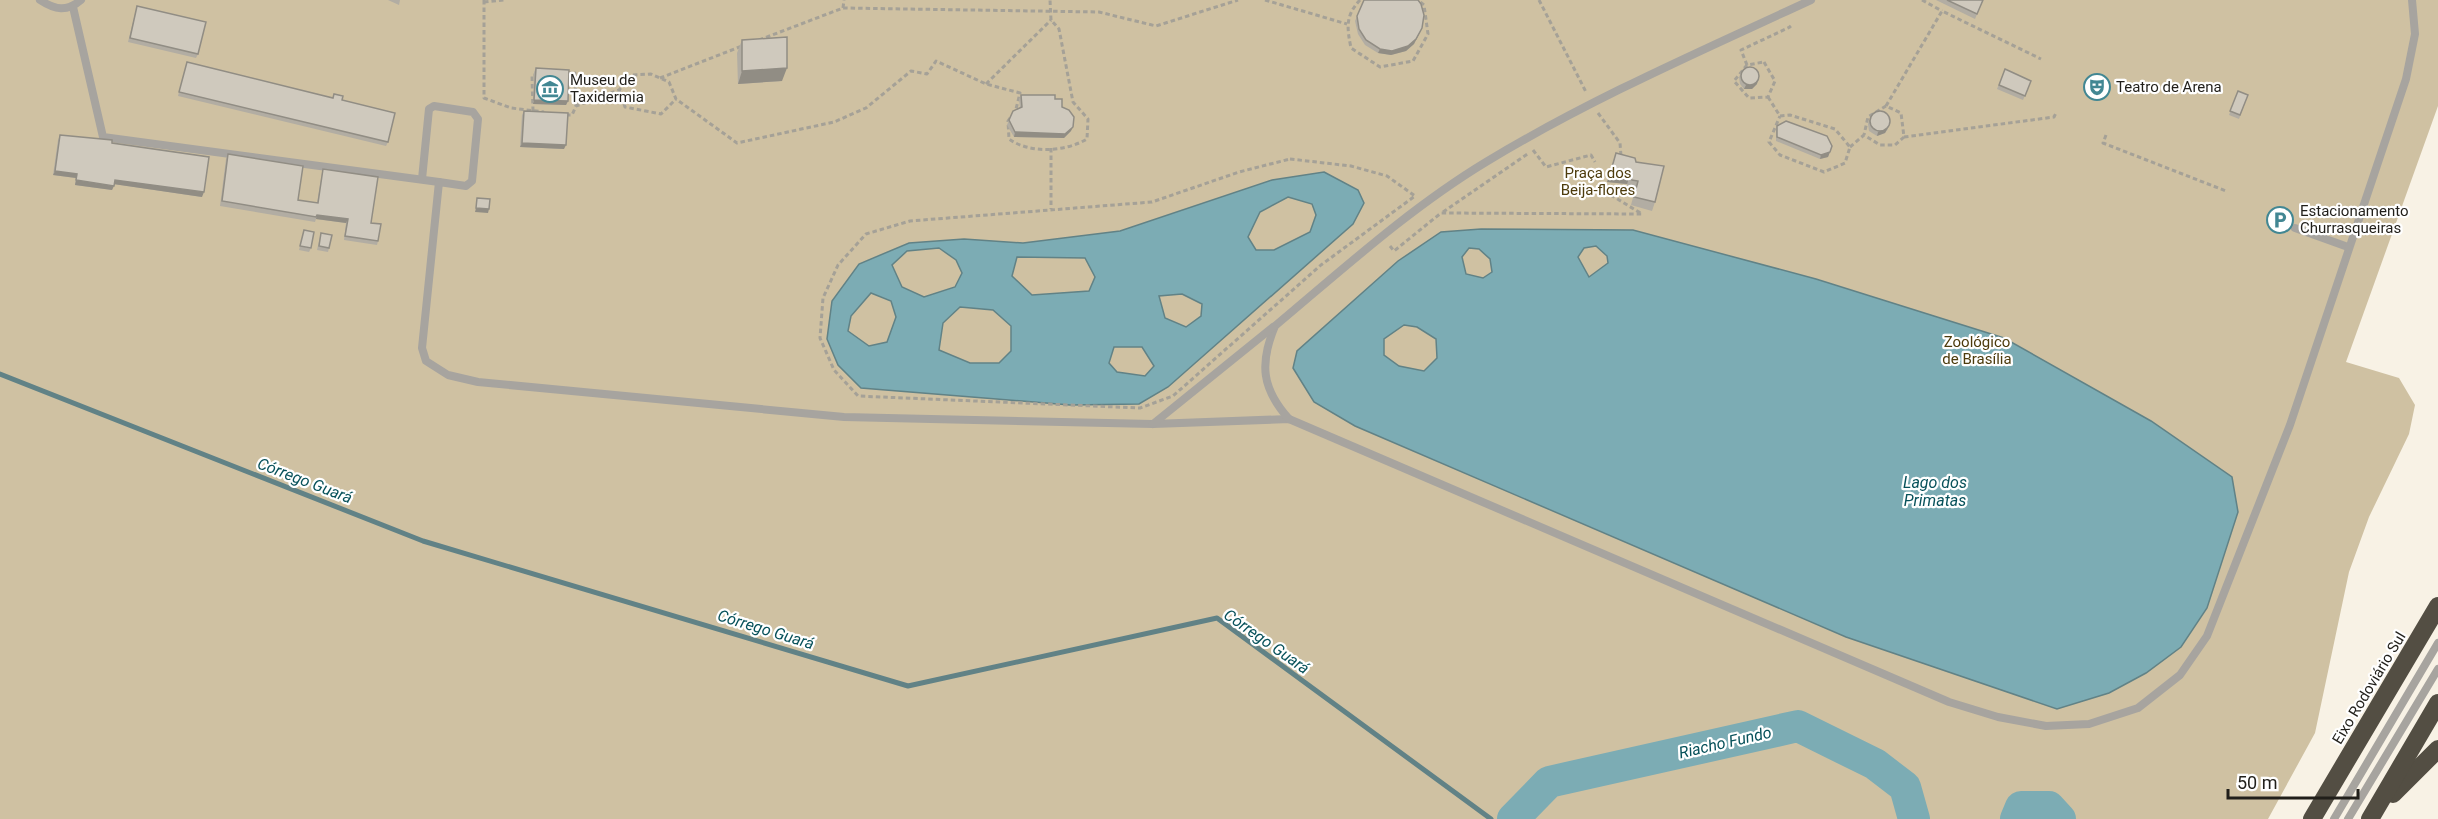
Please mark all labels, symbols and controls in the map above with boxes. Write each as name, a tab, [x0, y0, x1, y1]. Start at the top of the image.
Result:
place label: Museu de Taxidermia	[570, 71, 644, 106]
theatre icon: Teatro de Arena	[2082, 72, 2112, 102]
museum icon: Museu de Taxidermia	[535, 74, 565, 104]
place label: Teatro de Arena	[2116, 78, 2222, 96]
park label: Praça dos Beija-flores	[1561, 164, 1635, 199]
place label: Estacionamento Churrasqueiras	[2300, 202, 2409, 237]
parking icon: Estacionamento Churrasqueiras	[2265, 205, 2295, 235]
park label: Zoológico de Brasília	[1942, 333, 2012, 368]
water label: Córrego Guará	[255, 454, 355, 507]
water label: Lago dos Primatas	[1903, 473, 1967, 510]
water label: Córrego Guará	[1220, 605, 1314, 678]
water label: Córrego Guará	[715, 606, 817, 653]
street label: Eixo Rodoviário Sul	[2328, 629, 2410, 747]
water label: Riacho Fundo	[1677, 723, 1773, 762]
scale bar	[2228, 762, 2358, 800]
text: 50 m	[2237, 772, 2277, 793]

